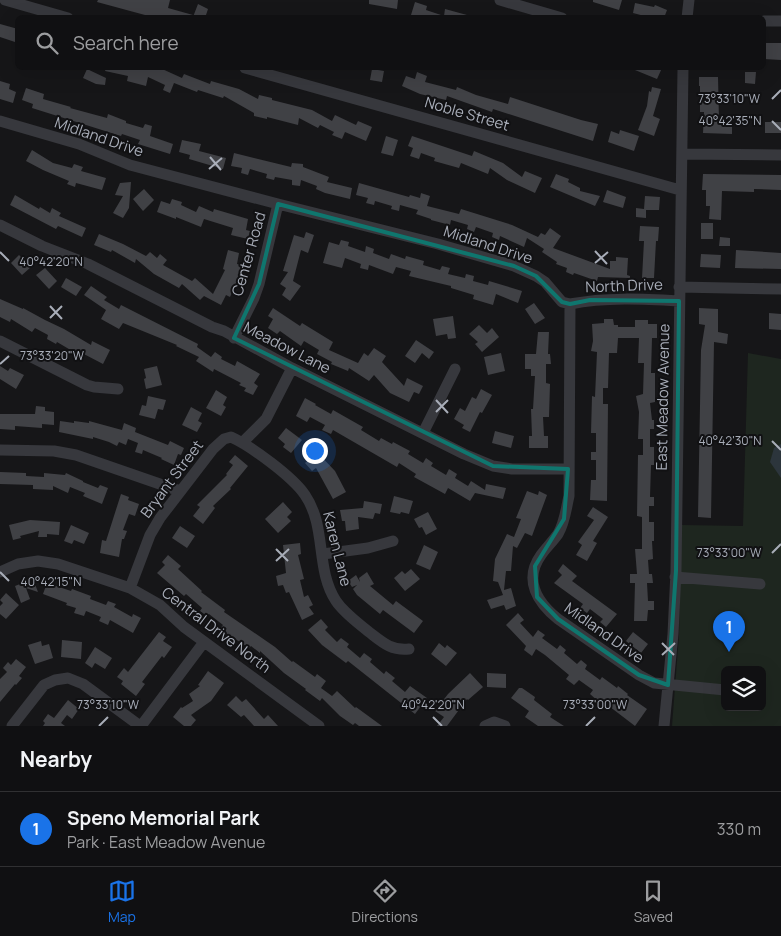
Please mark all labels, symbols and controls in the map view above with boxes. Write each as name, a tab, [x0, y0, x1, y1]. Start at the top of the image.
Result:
search box	[15, 15, 766, 70]
icon: search	[33, 29, 61, 57]
text: Search here	[73, 30, 179, 56]
text: 73°33'10"W	[698, 90, 761, 107]
street label: Noble Street	[422, 91, 512, 136]
street label: Midland Drive	[52, 112, 147, 162]
text: 40°42'35"N	[699, 112, 761, 129]
street label: Center Road	[226, 209, 271, 298]
street label: Midland Drive	[441, 220, 536, 269]
text: 40°42'20"N	[19, 253, 83, 270]
street label: North Drive	[585, 274, 663, 297]
street label: Meadow Lane	[240, 317, 335, 379]
street label: East Meadow Avenue	[651, 323, 674, 470]
text: 73°33'20"W	[20, 347, 85, 364]
text: 40°42'30"N	[698, 432, 762, 449]
street label: Bryant Street	[135, 435, 208, 522]
your location	[302, 438, 328, 464]
street label: Karen Lane	[318, 509, 357, 589]
text: 73°33'00"W	[697, 544, 762, 561]
text: 40°42'15"N	[21, 573, 81, 590]
street label: Central Drive North	[157, 582, 275, 678]
street label: Midland Drive	[560, 597, 648, 668]
pin: 1	[713, 611, 745, 652]
map controls	[721, 666, 766, 711]
button: layers	[721, 666, 766, 711]
text: 73°33'10"W	[77, 696, 140, 713]
text: 40°42'20"N	[401, 696, 465, 713]
text: 73°33'00"W	[563, 696, 628, 713]
text: Nearby	[20, 745, 92, 773]
text: Speno Memorial Park	[67, 805, 259, 831]
text: 1	[32, 818, 40, 840]
text: 330 m	[717, 818, 761, 840]
text: Park · East Meadow Avenue	[67, 831, 265, 853]
tab: Map	[108, 877, 136, 926]
tab: Directions	[352, 877, 418, 926]
tab: Saved	[634, 877, 673, 926]

